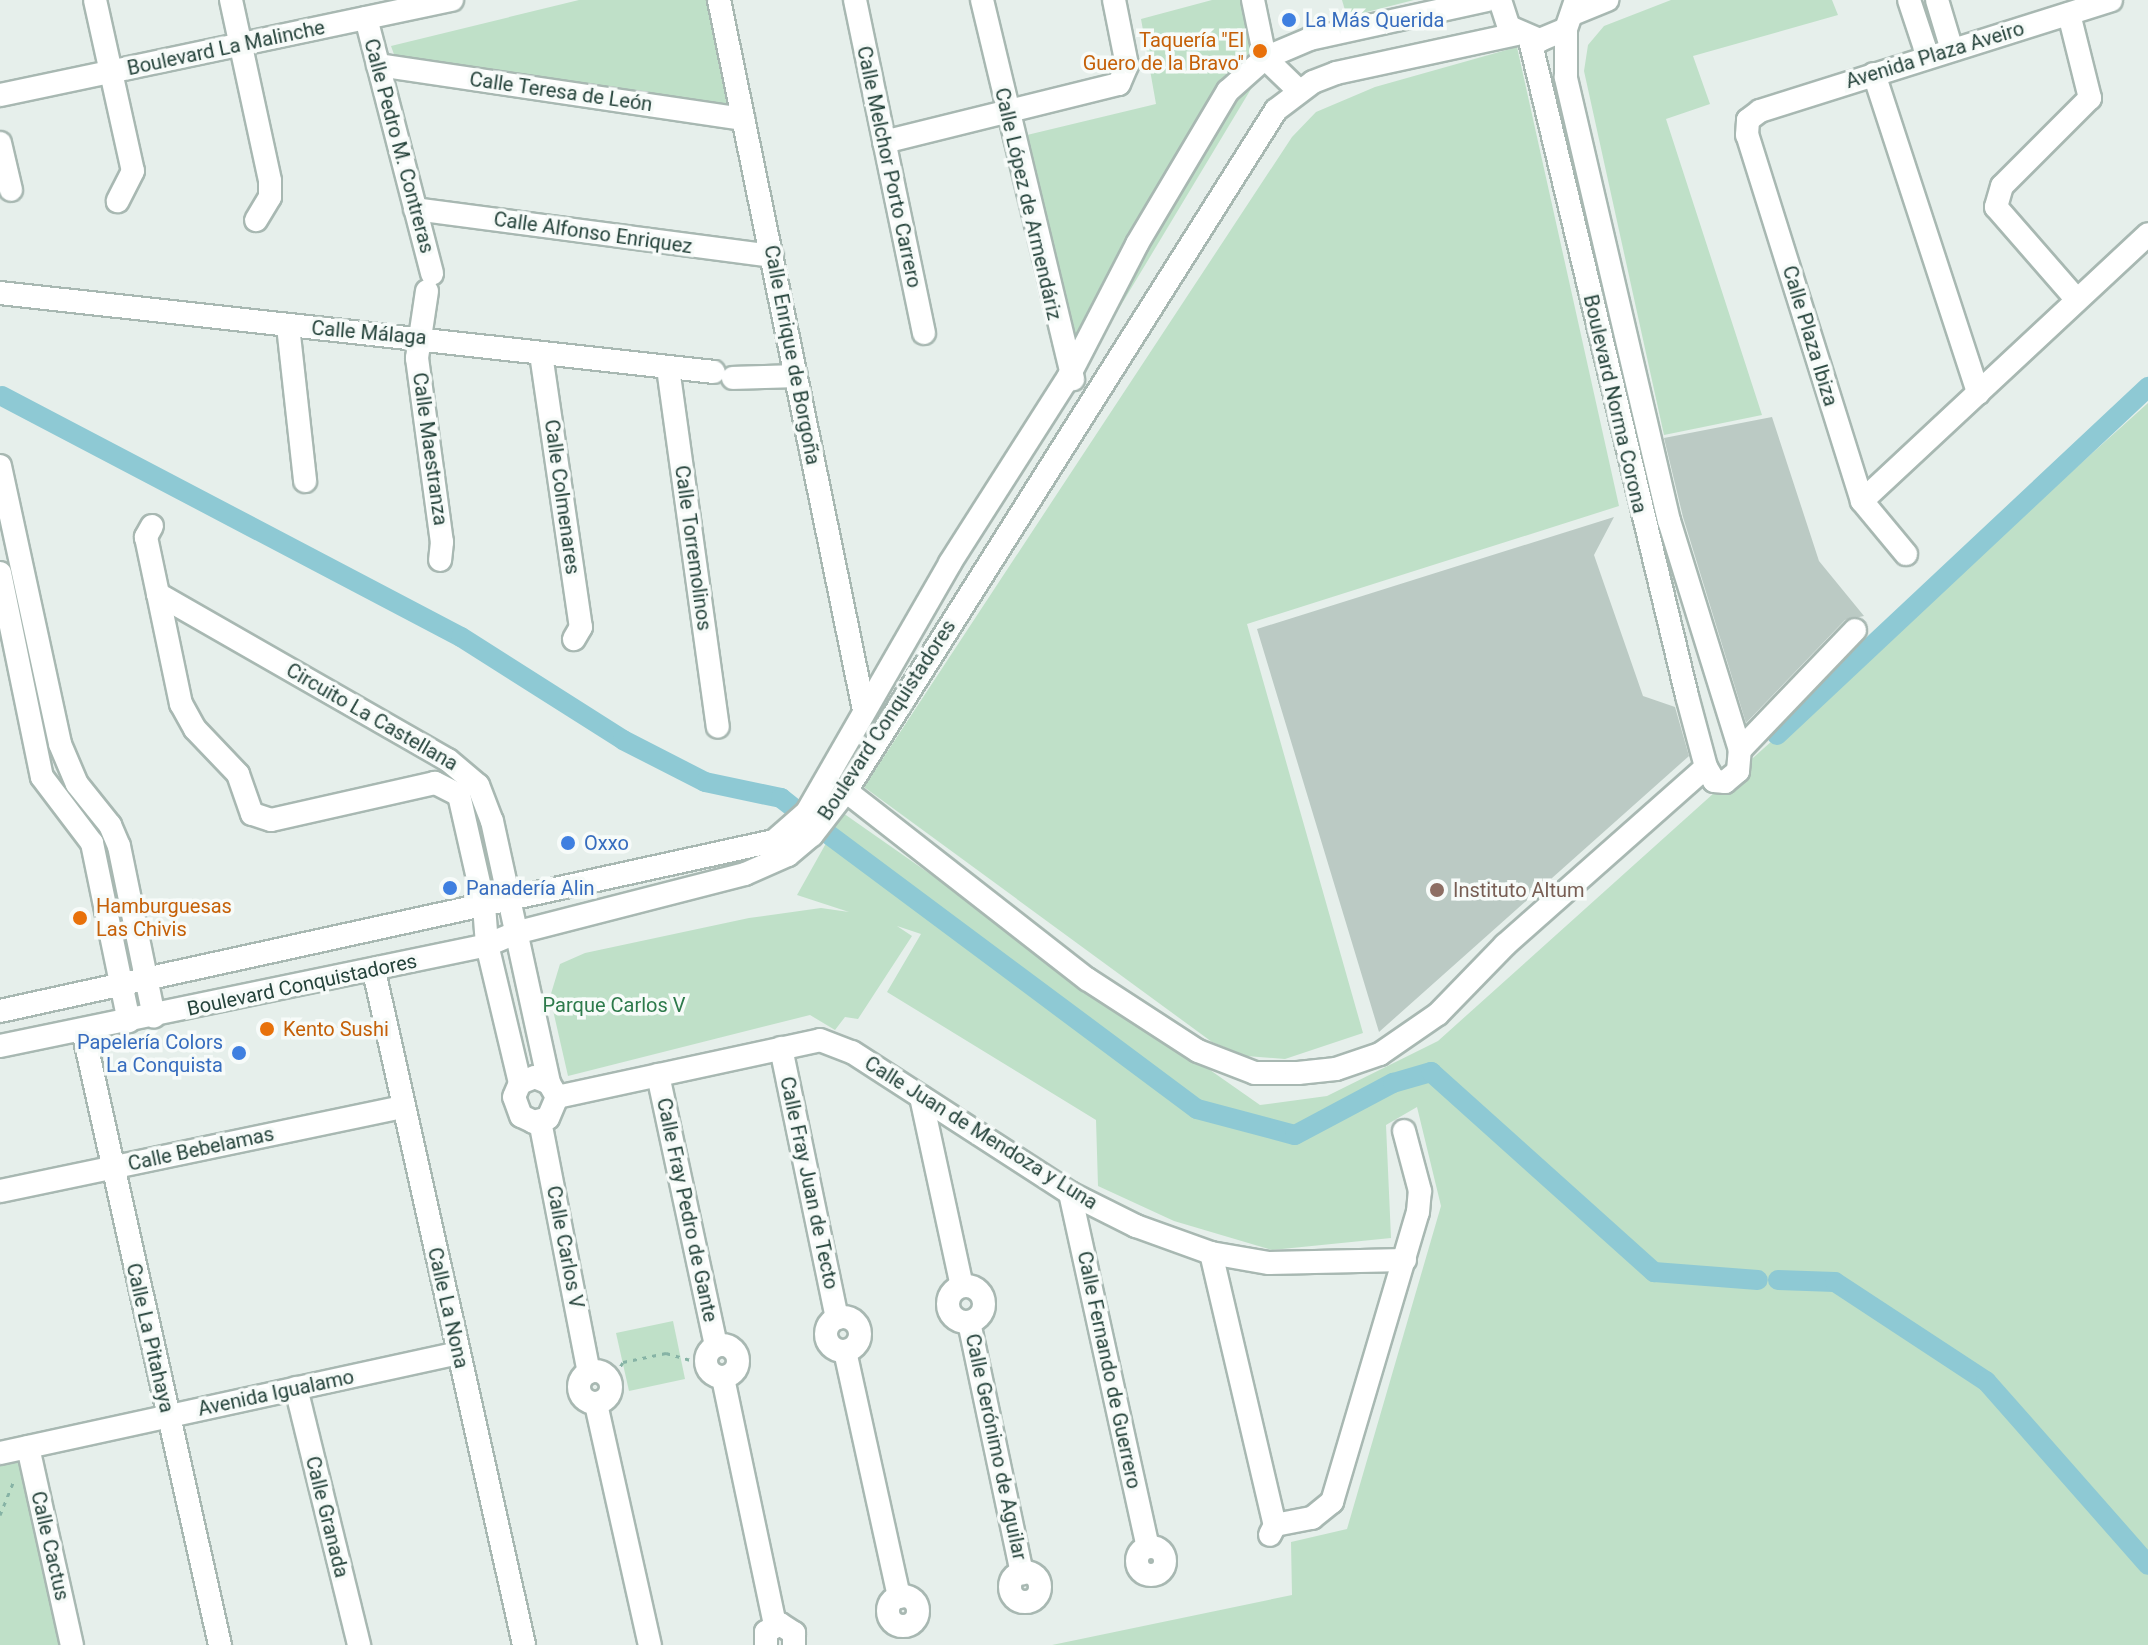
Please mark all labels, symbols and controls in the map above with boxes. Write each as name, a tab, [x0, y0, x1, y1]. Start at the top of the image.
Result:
place label: La Más Querida	[1305, 8, 1444, 32]
marker: La Más Querida	[1280, 11, 1298, 29]
street label: Boulevard La Malinche	[125, 15, 327, 81]
street label: Avenida Plaza Aveiro	[1843, 16, 2027, 94]
place label: Taquería "El Guero de la Bravo"	[1083, 28, 1244, 75]
street label: Calle Pedro M. Contreras	[359, 36, 439, 256]
marker: Taquería "El Guero de la Bravo"	[1251, 42, 1269, 60]
street label: Calle Melchor Porto Carrero	[852, 44, 926, 290]
street label: Calle Teresa de León	[468, 67, 654, 117]
street label: Calle López de Armendáriz	[990, 86, 1066, 322]
street label: Calle Alfonso Enriquez	[492, 207, 694, 259]
street label: Calle Enrique de Borgoña	[759, 243, 825, 467]
street label: Calle Plaza Ibiza	[1777, 263, 1843, 409]
street label: Boulevard Norma Corona	[1578, 292, 1652, 516]
street label: Calle Málaga	[310, 316, 428, 350]
street label: Calle Maestranza	[407, 371, 453, 527]
street label: Calle Colmenares	[539, 418, 585, 576]
street label: Calle Torremolinos	[669, 464, 717, 632]
street label: Boulevard Conquistadores	[813, 615, 961, 825]
street label: Circuito La Castellana	[282, 658, 462, 776]
place label: Oxxo	[584, 831, 629, 855]
marker: Oxxo	[559, 834, 577, 852]
place label: Panadería Alin	[466, 876, 595, 900]
place label: Instituto Altum	[1453, 878, 1585, 902]
marker: Panadería Alin	[441, 879, 459, 897]
marker: Instituto Altum	[1428, 881, 1446, 899]
place label: Hamburguesas Las Chivis	[96, 894, 232, 941]
marker: Hamburguesas Las Chivis	[71, 909, 89, 927]
street label: Boulevard Conquistadores	[185, 949, 419, 1021]
park label: Parque Carlos V	[543, 993, 685, 1017]
place label: Kento Sushi	[283, 1017, 389, 1041]
marker: Kento Sushi	[258, 1020, 276, 1038]
place label: Papelería Colors La Conquista	[77, 1030, 223, 1077]
marker: Papelería Colors La Conquista	[230, 1044, 248, 1062]
street label: Calle Juan de Mendoza y Luna	[860, 1051, 1102, 1215]
street label: Calle Fray Juan de Tecto	[775, 1074, 843, 1292]
street label: Calle Fray Pedro de Gante	[652, 1096, 722, 1324]
street label: Calle Bebelamas	[126, 1122, 276, 1176]
street label: Calle Carlos V	[541, 1184, 589, 1310]
street label: Calle La Nona	[422, 1245, 474, 1371]
street label: Calle Fernando de Guerrero	[1072, 1249, 1146, 1491]
street label: Calle La Pitahaya	[121, 1261, 179, 1415]
street label: Calle Gerónimo de Aguilar	[960, 1332, 1032, 1562]
street label: Avenida Igualamo	[196, 1365, 356, 1421]
street label: Calle Granada	[300, 1454, 354, 1580]
street label: Calle Cactus	[26, 1489, 74, 1603]

